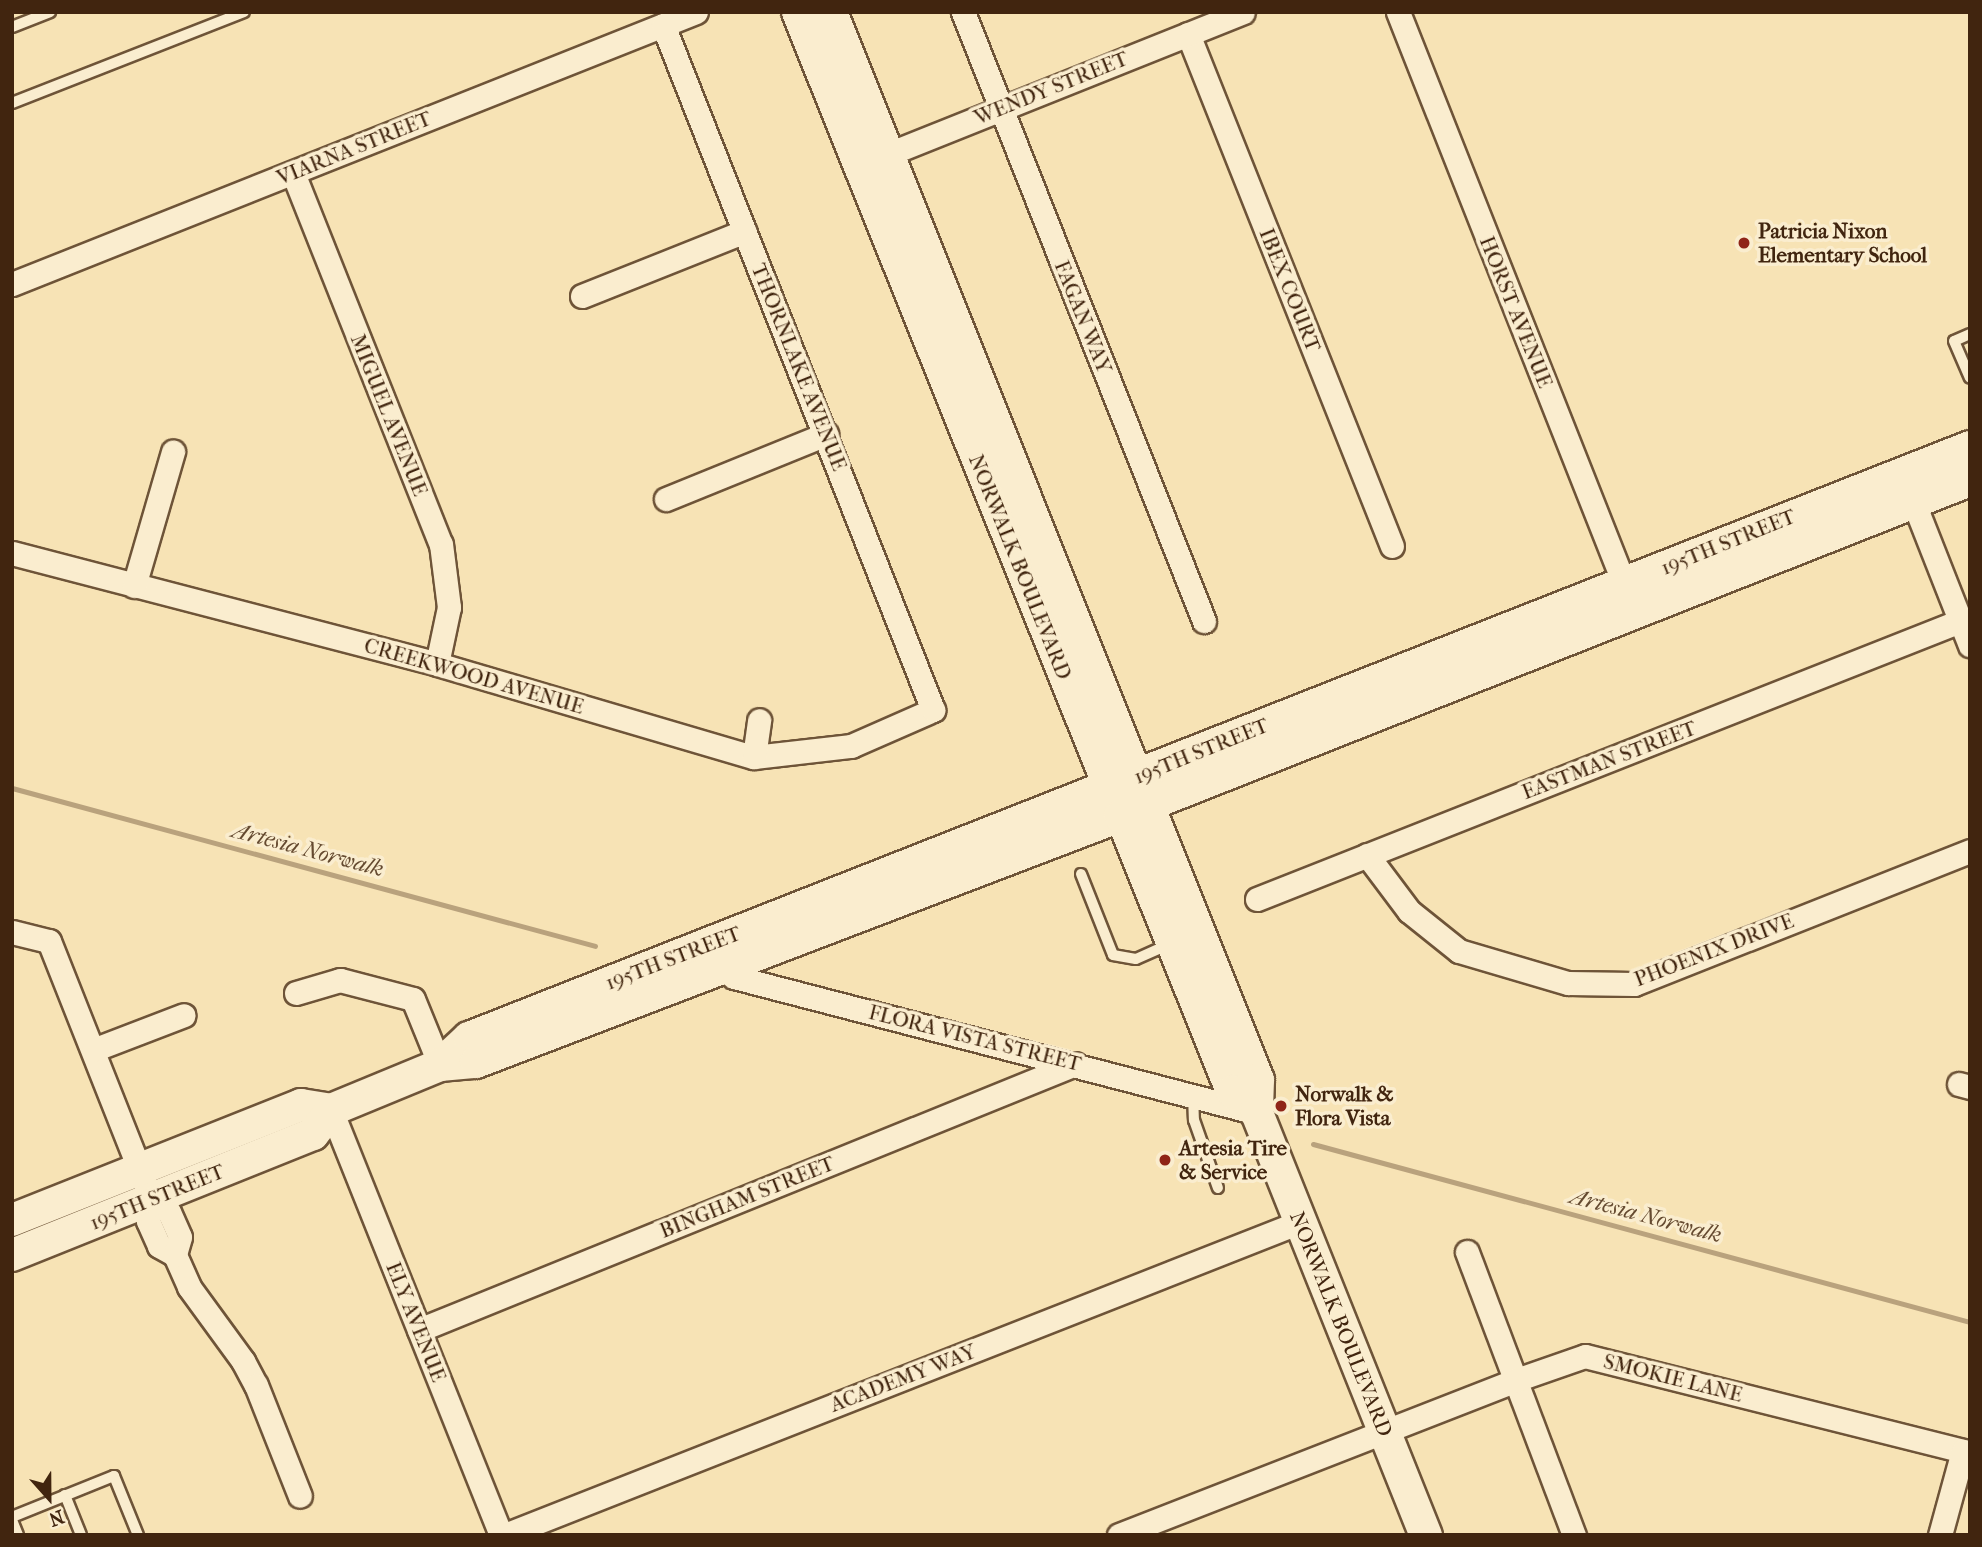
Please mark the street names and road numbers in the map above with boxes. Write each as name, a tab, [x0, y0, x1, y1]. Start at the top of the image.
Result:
street label: WENDY STREET	[970, 46, 1132, 130]
street label: VIARNA STREET	[273, 106, 435, 190]
street label: IBEX COURT	[1254, 225, 1326, 355]
street label: HORST AVENUE	[1474, 232, 1558, 392]
street label: FAGAN WAY	[1049, 257, 1117, 377]
street label: THORNLAKE AVENUE	[746, 260, 852, 474]
street label: MIGUEL AVENUE	[345, 330, 433, 500]
street label: NORWALK BOULEVARD	[963, 451, 1077, 683]
street label: 195TH STREET	[1657, 504, 1799, 580]
street label: CREEKWOOD AVENUE	[361, 633, 587, 719]
street label: 195TH STREET	[1130, 713, 1272, 789]
street label: EASTMAN STREET	[1518, 715, 1700, 805]
street label: PHOENIX DRIVE	[1631, 908, 1797, 992]
street label: 195TH STREET	[602, 921, 744, 995]
street label: FLORA VISTA STREET	[866, 999, 1084, 1077]
street label: BINGHAM STREET	[656, 1150, 838, 1244]
street label: 195TH STREET	[86, 1159, 228, 1235]
street label: NORWALK BOULEVARD	[1284, 1208, 1398, 1440]
street label: ELY AVENUE	[380, 1258, 452, 1386]
street label: ACADEMY WAY	[826, 1339, 980, 1417]
street label: SMOKIE LANE	[1601, 1349, 1745, 1407]

